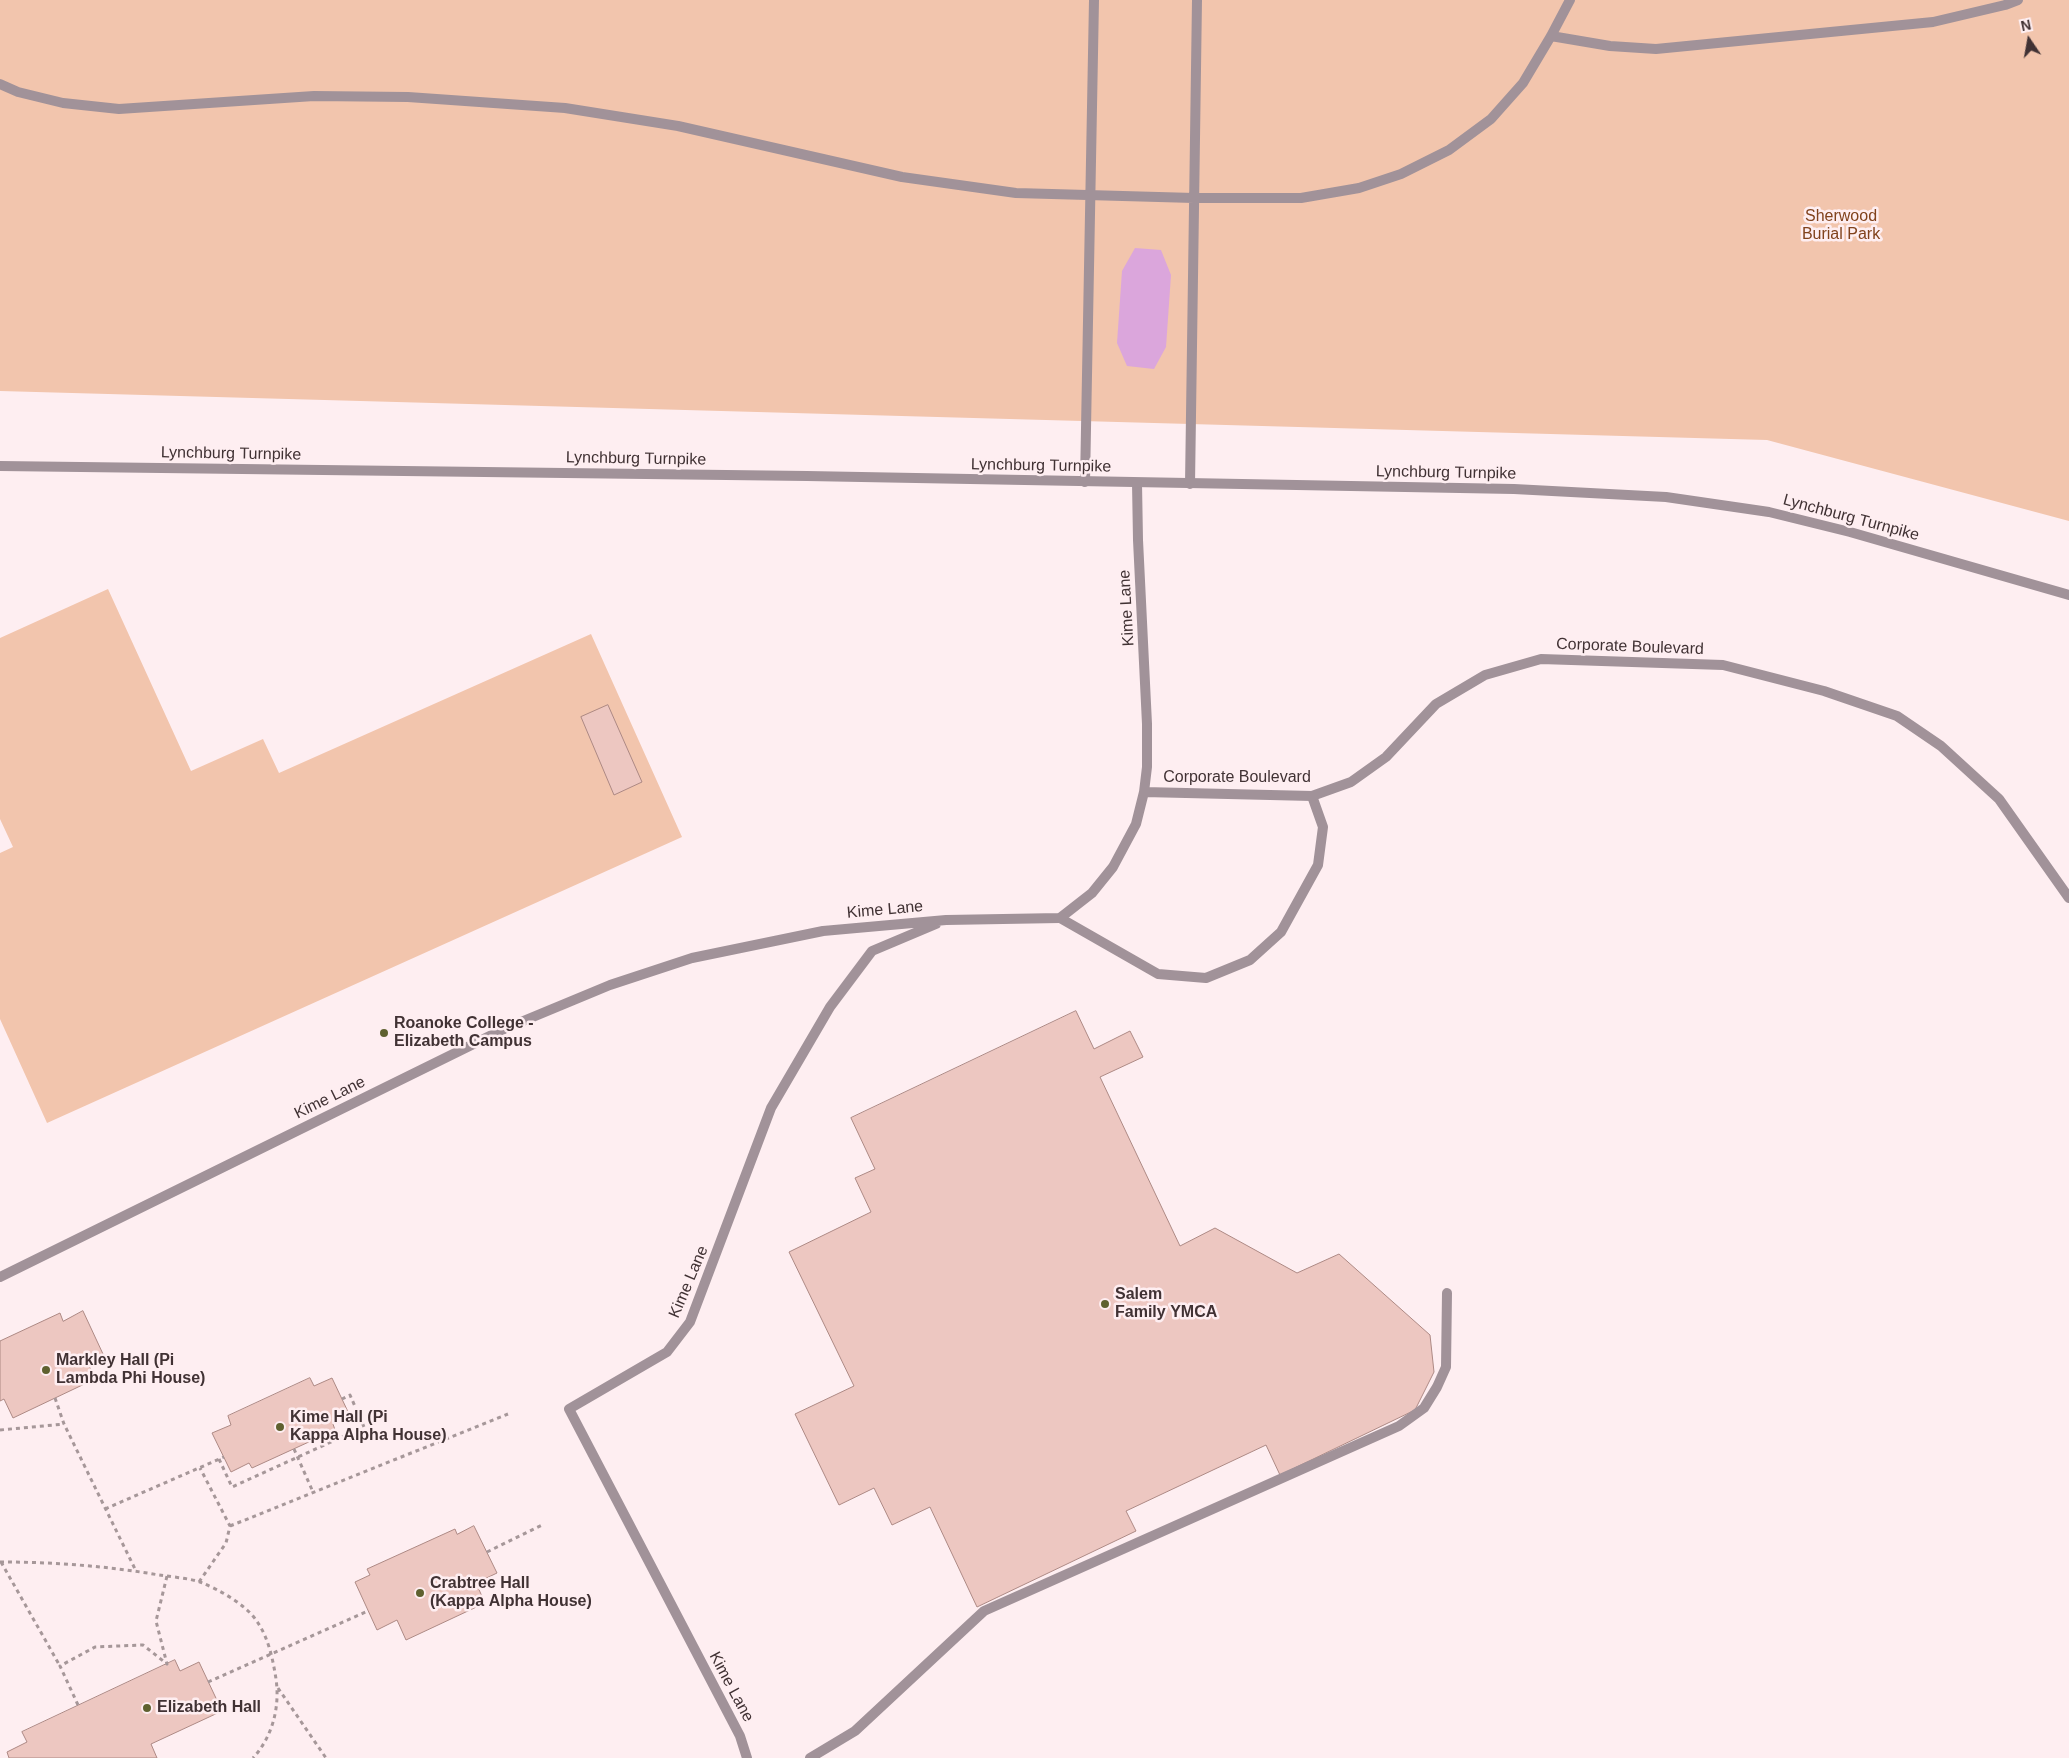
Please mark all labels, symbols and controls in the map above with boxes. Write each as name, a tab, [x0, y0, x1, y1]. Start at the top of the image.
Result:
north arrow	[2004, 15, 2054, 65]
text: N	[2019, 16, 2032, 34]
park label: Sherwood Burial Park	[1802, 207, 1880, 245]
street label: Lynchburg Turnpike	[161, 443, 301, 465]
street label: Lynchburg Turnpike	[566, 448, 706, 470]
street label: Lynchburg Turnpike	[971, 455, 1111, 477]
street label: Lynchburg Turnpike	[1376, 462, 1516, 484]
street label: Lynchburg Turnpike	[1781, 491, 1921, 545]
street label: Kime Lane	[1115, 569, 1139, 647]
street label: Corporate Boulevard	[1556, 635, 1704, 659]
street label: Corporate Boulevard	[1163, 768, 1311, 788]
street label: Kime Lane	[846, 897, 924, 923]
place label: Roanoke College - Elizabeth Campus	[394, 1014, 534, 1052]
marker: Roanoke College - Elizabeth Campus	[378, 1027, 390, 1039]
street label: Kime Lane	[291, 1073, 369, 1123]
street label: Kime Lane	[665, 1243, 713, 1321]
place label: Salem Family YMCA	[1115, 1285, 1217, 1323]
marker: Salem Family YMCA	[1099, 1298, 1111, 1310]
place label: Markley Hall (Pi Lambda Phi House)	[56, 1351, 205, 1389]
marker: Markley Hall (Pi Lambda Phi House)	[40, 1364, 52, 1376]
place label: Kime Hall (Pi Kappa Alpha House)	[290, 1408, 446, 1446]
marker: Kime Hall (Pi Kappa Alpha House)	[274, 1421, 286, 1433]
place label: Crabtree Hall (Kappa Alpha House)	[430, 1574, 592, 1612]
marker: Crabtree Hall (Kappa Alpha House)	[414, 1587, 426, 1599]
street label: Kime Lane	[705, 1649, 757, 1725]
place label: Elizabeth Hall	[157, 1698, 261, 1718]
marker: Elizabeth Hall	[141, 1702, 153, 1714]

